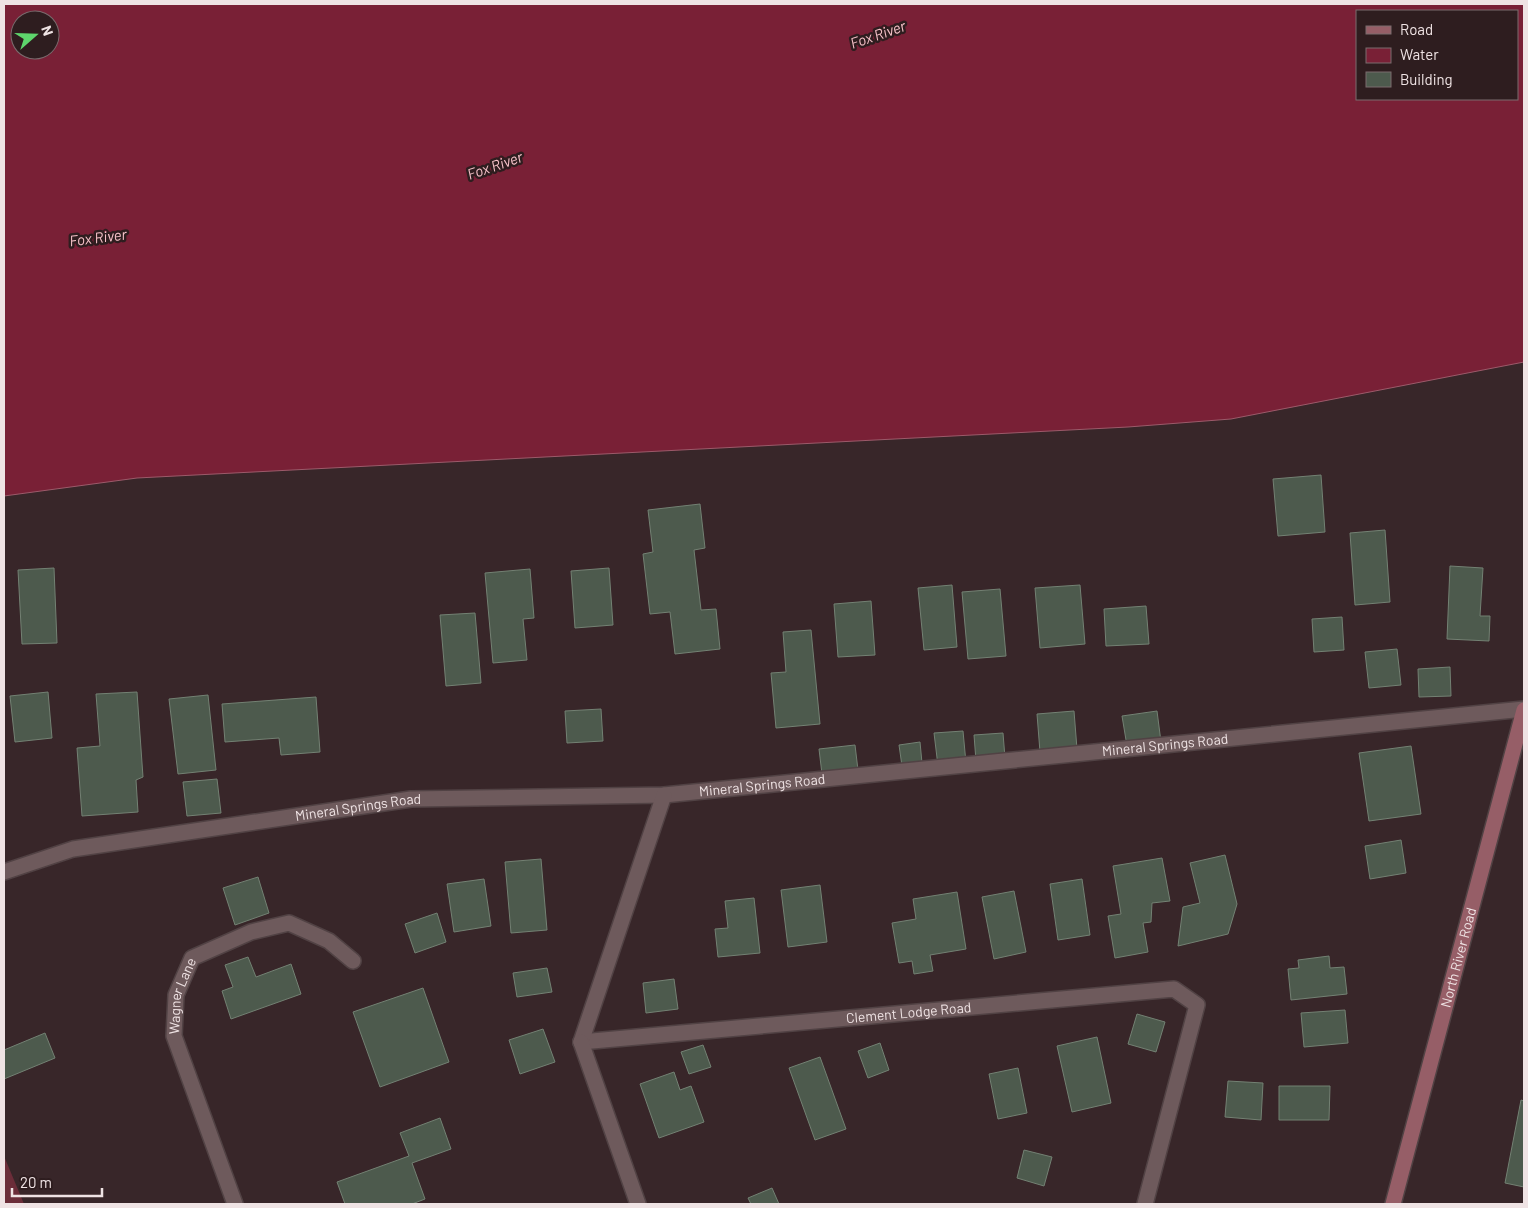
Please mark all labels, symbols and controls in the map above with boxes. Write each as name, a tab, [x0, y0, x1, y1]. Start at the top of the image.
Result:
north arrow	[10, 10, 60, 60]
legend	[1356, 10, 1518, 100]
water label: Fox River	[848, 16, 909, 52]
text: Road	[1400, 20, 1433, 38]
text: N	[38, 23, 57, 38]
text: Water	[1400, 45, 1439, 63]
text: Building	[1400, 70, 1453, 88]
water label: Fox River	[465, 147, 526, 183]
water label: Fox River	[68, 224, 128, 249]
street label: Mineral Springs Road	[1101, 730, 1229, 759]
street label: Mineral Springs Road	[698, 770, 826, 799]
street label: Mineral Springs Road	[294, 790, 421, 824]
street label: North River Road	[1436, 906, 1479, 1009]
street label: Wagner Lane	[165, 955, 199, 1035]
street label: Clement Lodge Road	[845, 998, 972, 1026]
scale bar	[12, 1166, 102, 1198]
text: 20 m	[20, 1173, 52, 1191]

